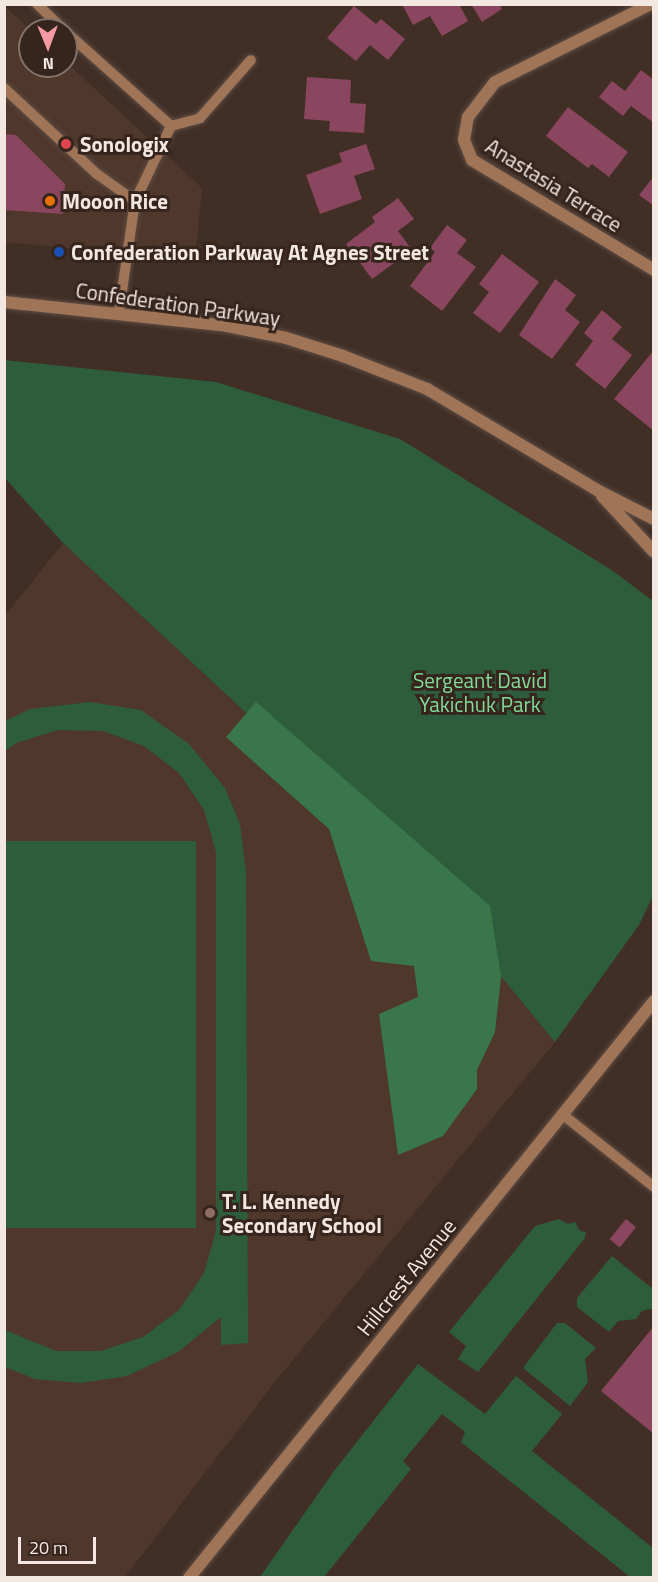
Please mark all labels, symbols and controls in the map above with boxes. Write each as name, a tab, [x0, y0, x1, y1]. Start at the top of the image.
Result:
north arrow	[18, 18, 78, 78]
text: N	[43, 52, 54, 76]
place label: Sonologix	[80, 131, 169, 157]
street label: Anastasia Terrace	[481, 133, 627, 237]
marker: Sonologix	[57, 135, 75, 153]
place label: Mooon Rice	[62, 188, 168, 214]
marker: Mooon Rice	[43, 194, 57, 208]
place label: Confederation Parkway At Agnes Street	[71, 239, 429, 265]
marker: Confederation Parkway At Agnes Street	[52, 245, 66, 259]
street label: Confederation Parkway	[74, 277, 282, 331]
park label: Sergeant David Yakichuk Park	[413, 667, 547, 717]
place label: T. L. Kennedy Secondary School	[222, 1188, 382, 1238]
marker: T. L. Kennedy Secondary School	[203, 1206, 217, 1220]
street label: Hillcrest Avenue	[351, 1214, 461, 1340]
scale bar	[21, 1525, 99, 1563]
text: 20 m	[29, 1534, 68, 1561]

